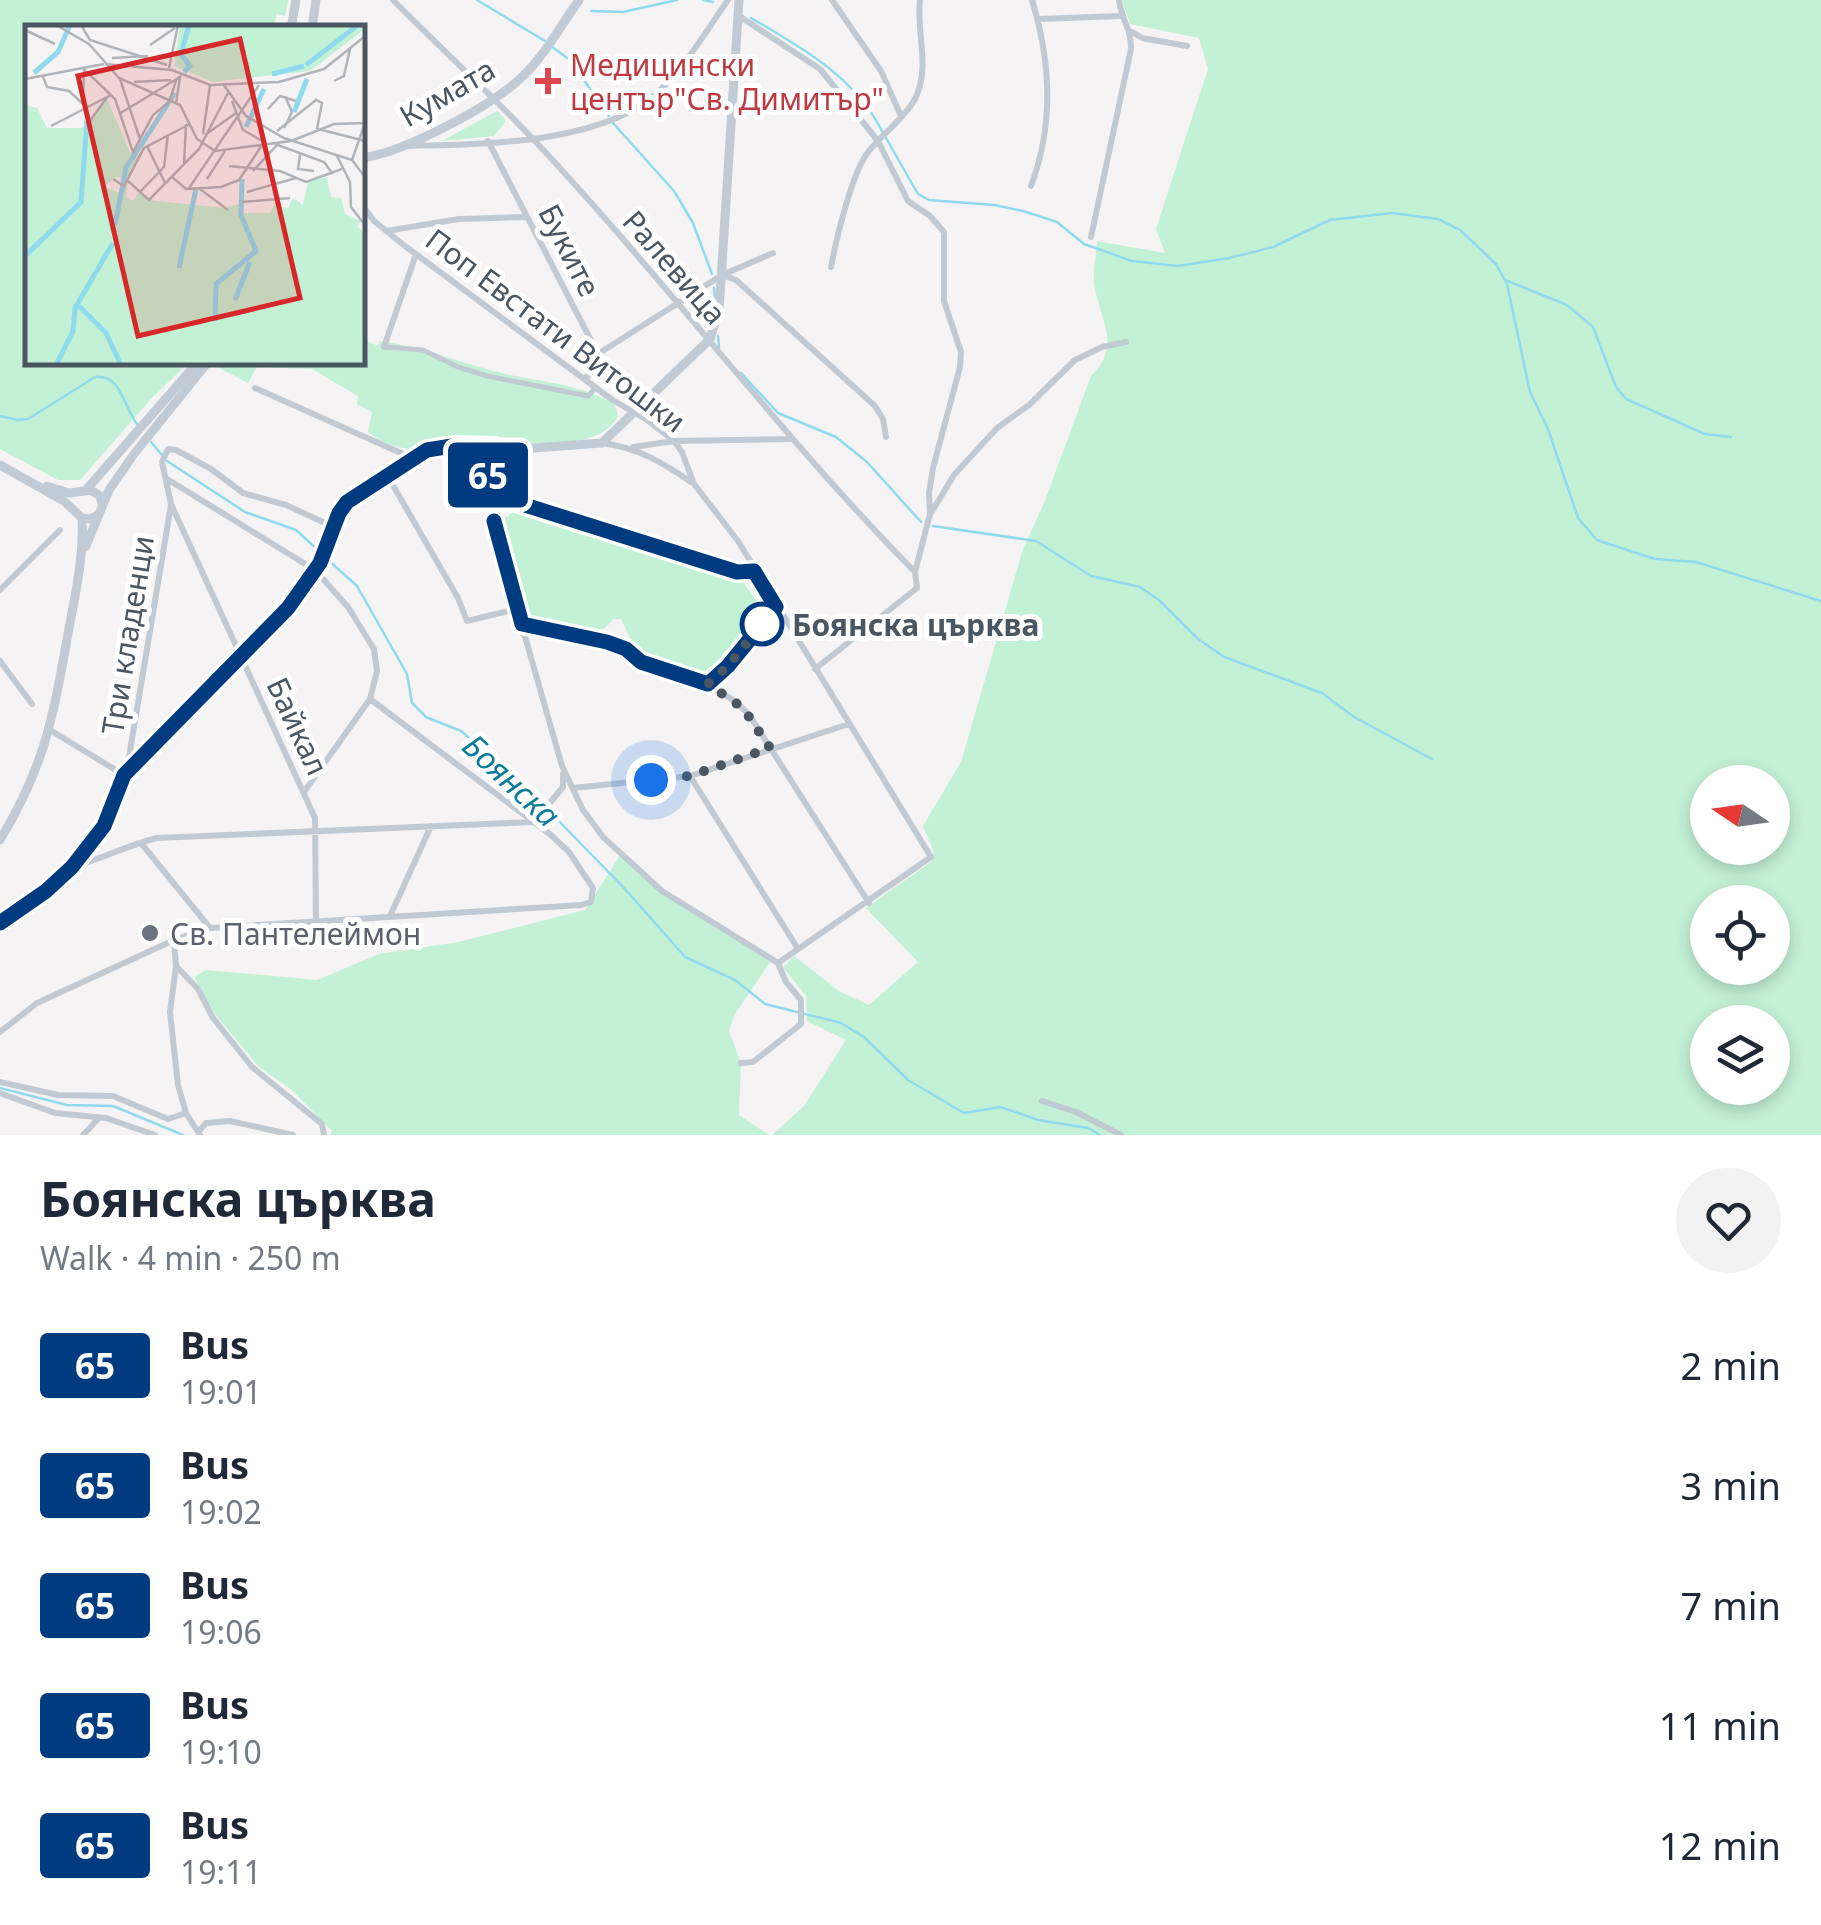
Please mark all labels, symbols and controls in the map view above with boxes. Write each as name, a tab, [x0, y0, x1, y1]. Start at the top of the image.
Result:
inset map	[25, 25, 365, 365]
place label: Медицински център"Св. Димитър"	[570, 44, 884, 119]
street label: Кумата	[392, 48, 502, 136]
marker: Медицински център"Св. Димитър"	[535, 68, 561, 94]
street label: Буките	[529, 197, 611, 303]
street label: Ралевица	[614, 201, 736, 333]
street label: Поп Евстати Витошки	[418, 219, 694, 441]
line badge: 65	[443, 442, 533, 508]
text: 65	[468, 452, 508, 499]
street label: Три кладенци	[91, 533, 163, 737]
marker: Боянска църква	[741, 603, 783, 645]
place label: Боянска църква	[792, 604, 1039, 645]
street label: Байкал	[258, 670, 338, 782]
water label: Боянска	[454, 724, 570, 836]
your location	[626, 755, 676, 805]
north arrow	[1690, 765, 1790, 865]
map controls	[1690, 765, 1790, 1105]
button: locate	[1690, 885, 1790, 985]
place label: Св. Пантелеймон	[170, 913, 421, 954]
marker: Св. Пантелеймон	[139, 922, 161, 944]
button: layers	[1690, 1005, 1790, 1105]
text: Боянска църква	[40, 1166, 436, 1231]
button: heart	[1676, 1168, 1781, 1273]
text: Walk · 4 min · 250 m	[40, 1236, 341, 1279]
text: Bus	[180, 1318, 249, 1370]
text: 2 min	[1681, 1339, 1781, 1391]
text: 65	[75, 1342, 115, 1389]
text: 19:01	[180, 1370, 262, 1413]
text: Bus	[180, 1438, 249, 1490]
text: 3 min	[1681, 1459, 1781, 1511]
text: 65	[75, 1462, 115, 1509]
text: 19:02	[180, 1490, 262, 1533]
text: Bus	[180, 1558, 249, 1610]
text: 7 min	[1681, 1579, 1781, 1631]
text: 65	[75, 1582, 115, 1629]
text: 19:06	[180, 1610, 262, 1653]
text: Bus	[180, 1678, 249, 1730]
text: 11 min	[1659, 1699, 1781, 1751]
text: 65	[75, 1702, 115, 1749]
text: 19:10	[180, 1730, 262, 1773]
text: Bus	[180, 1798, 249, 1850]
text: 12 min	[1659, 1819, 1781, 1871]
text: 65	[75, 1822, 115, 1869]
text: 19:11	[180, 1850, 262, 1893]

